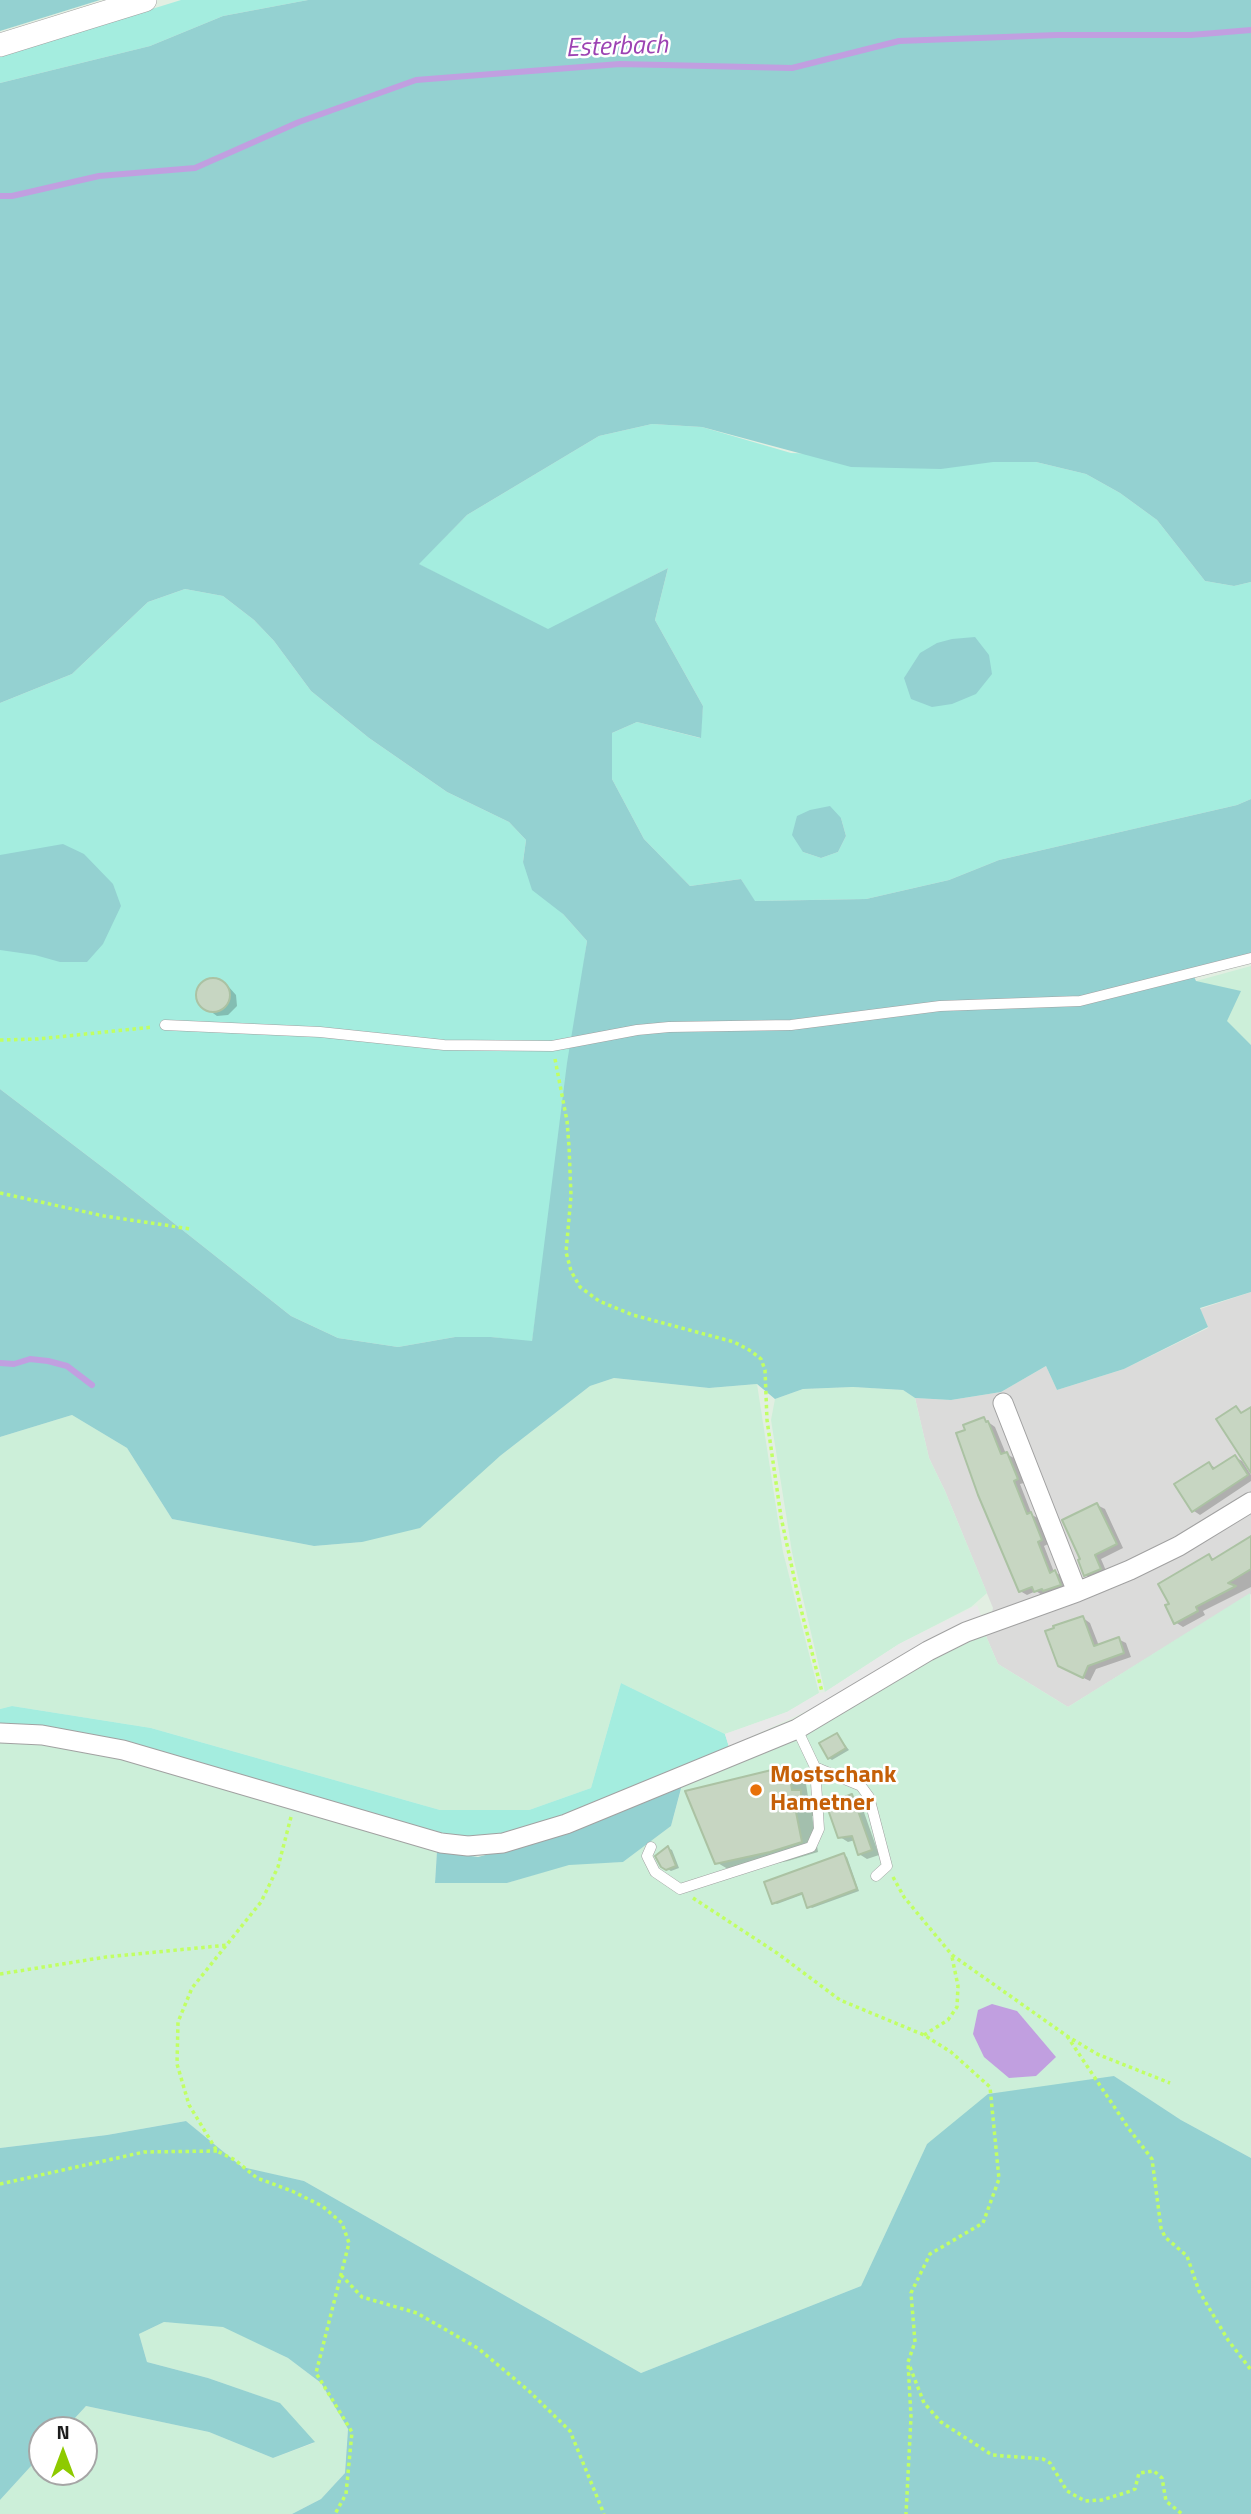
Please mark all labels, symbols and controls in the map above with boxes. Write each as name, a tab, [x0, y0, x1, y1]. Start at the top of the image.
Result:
water label: Esterbach	[565, 31, 669, 65]
place label: Mostschank Hametner	[770, 1762, 896, 1818]
marker: Mostschank Hametner	[748, 1782, 764, 1798]
north arrow	[28, 2416, 98, 2486]
text: N	[56, 2417, 70, 2446]

